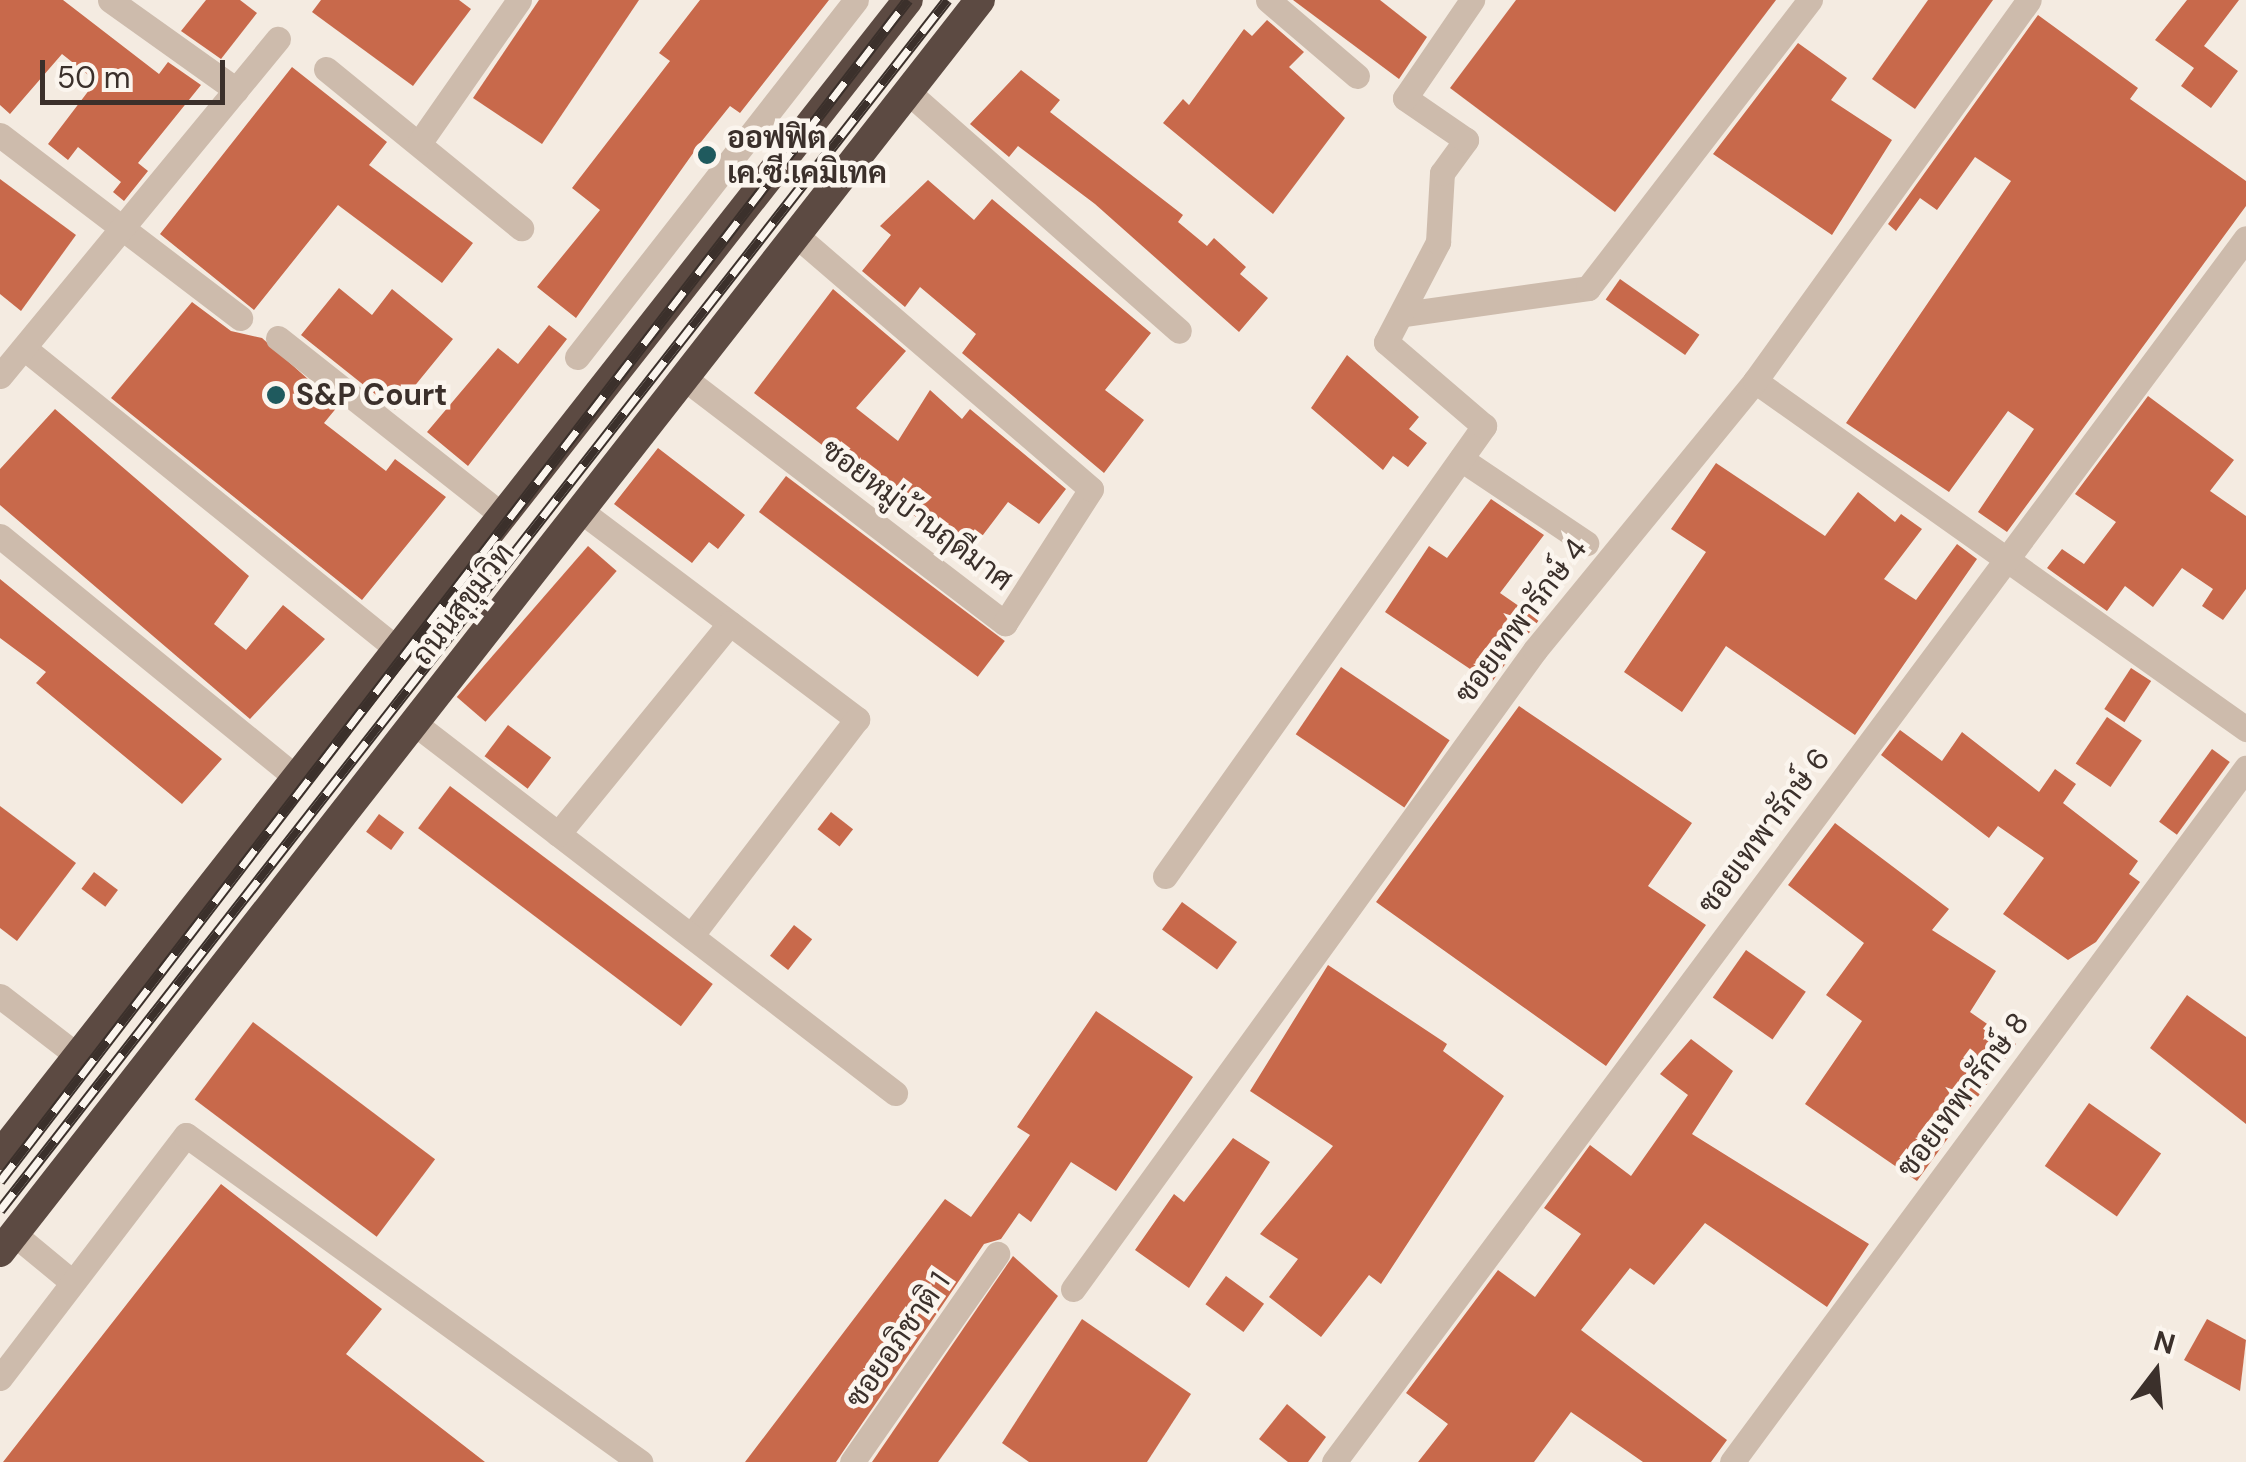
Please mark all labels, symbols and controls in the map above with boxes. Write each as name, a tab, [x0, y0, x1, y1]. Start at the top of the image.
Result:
scale bar	[45, 40, 230, 102]
text: 50 m	[57, 58, 131, 97]
place label: ออฟฟิต เค.ซี.เคมิเทค	[727, 120, 887, 190]
marker: ออฟฟิต เค.ซี.เคมิเทค	[696, 144, 718, 166]
place label: S&P Court	[296, 377, 447, 413]
marker: S&P Court	[265, 384, 287, 406]
street label: ซอยหมู่บ้านฤดีมาศ	[814, 431, 1020, 599]
street label: ซอยเทพารักษ์ 4	[1447, 532, 1595, 710]
street label: ถนนสุขุมวิท	[404, 536, 522, 672]
street label: ซอยเทพารักษ์ 6	[1690, 741, 1838, 921]
street label: ซอยเทพารักษ์ 8	[1889, 1006, 2037, 1184]
street label: ซอยอภิชาติ 1	[838, 1265, 958, 1415]
north arrow	[2106, 1322, 2206, 1422]
text: N	[2149, 1322, 2179, 1363]

